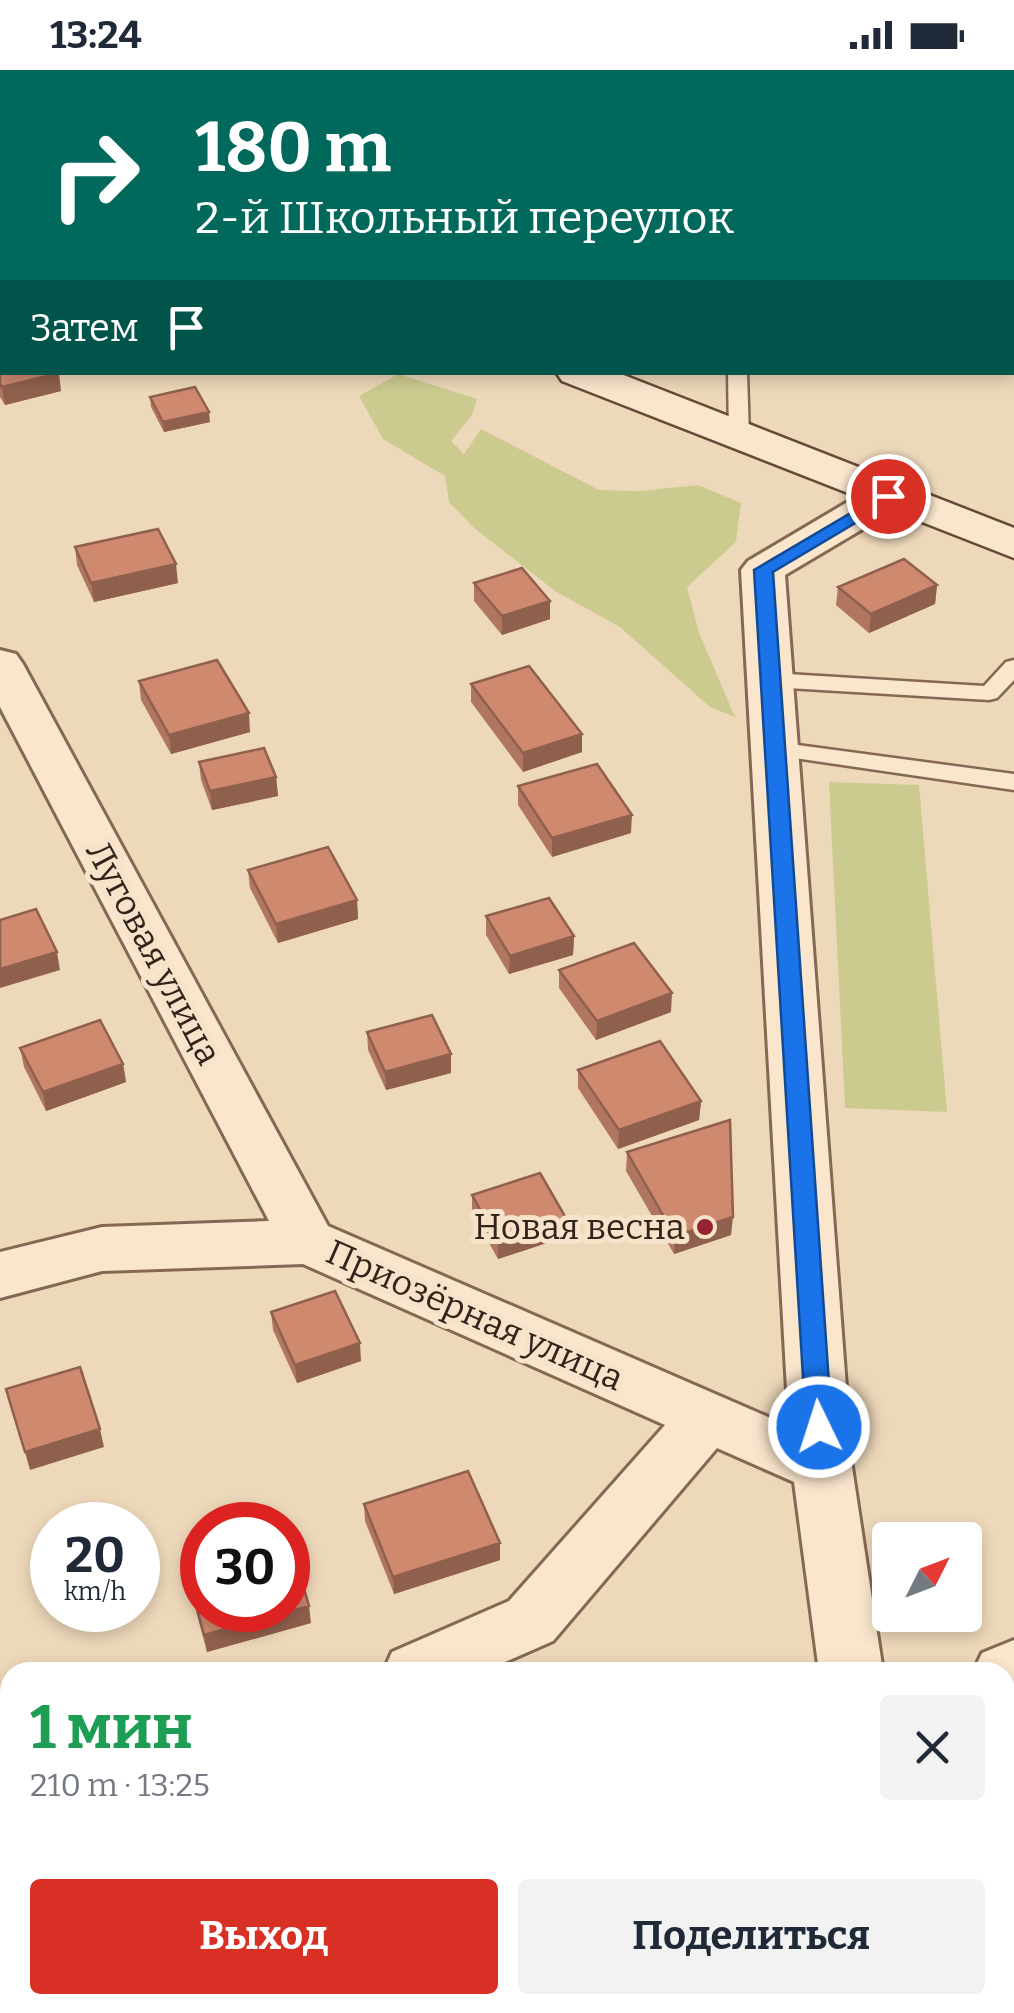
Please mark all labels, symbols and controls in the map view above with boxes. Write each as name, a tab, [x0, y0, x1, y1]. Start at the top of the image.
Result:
text: 13:24	[50, 12, 142, 58]
text: 180 m	[195, 106, 391, 190]
icon: right	[30, 110, 160, 240]
text: 2-й Школьный переулок	[195, 191, 734, 245]
icon: arrive	[159, 300, 214, 355]
text: Затем	[30, 305, 139, 351]
pin	[846, 454, 931, 539]
icon: arrive	[861, 469, 916, 524]
street label: Луговая улица	[78, 834, 230, 1072]
place label: Новая весна	[474, 1206, 685, 1248]
marker: Новая весна	[694, 1216, 716, 1238]
street label: Приозёрная улица	[320, 1231, 630, 1399]
position arrow	[767, 1375, 871, 1479]
speed limit sign: 30	[180, 1502, 310, 1632]
north arrow	[872, 1522, 982, 1632]
map controls	[872, 1522, 982, 1632]
text: 20	[65, 1525, 125, 1585]
text: km/h	[64, 1577, 126, 1607]
text: 1 мин	[30, 1692, 192, 1764]
button: close	[880, 1695, 985, 1800]
text: 210 m · 13:25	[30, 1766, 210, 1804]
button: Выход	[30, 1879, 498, 1994]
button: Поделиться	[518, 1879, 985, 1994]

